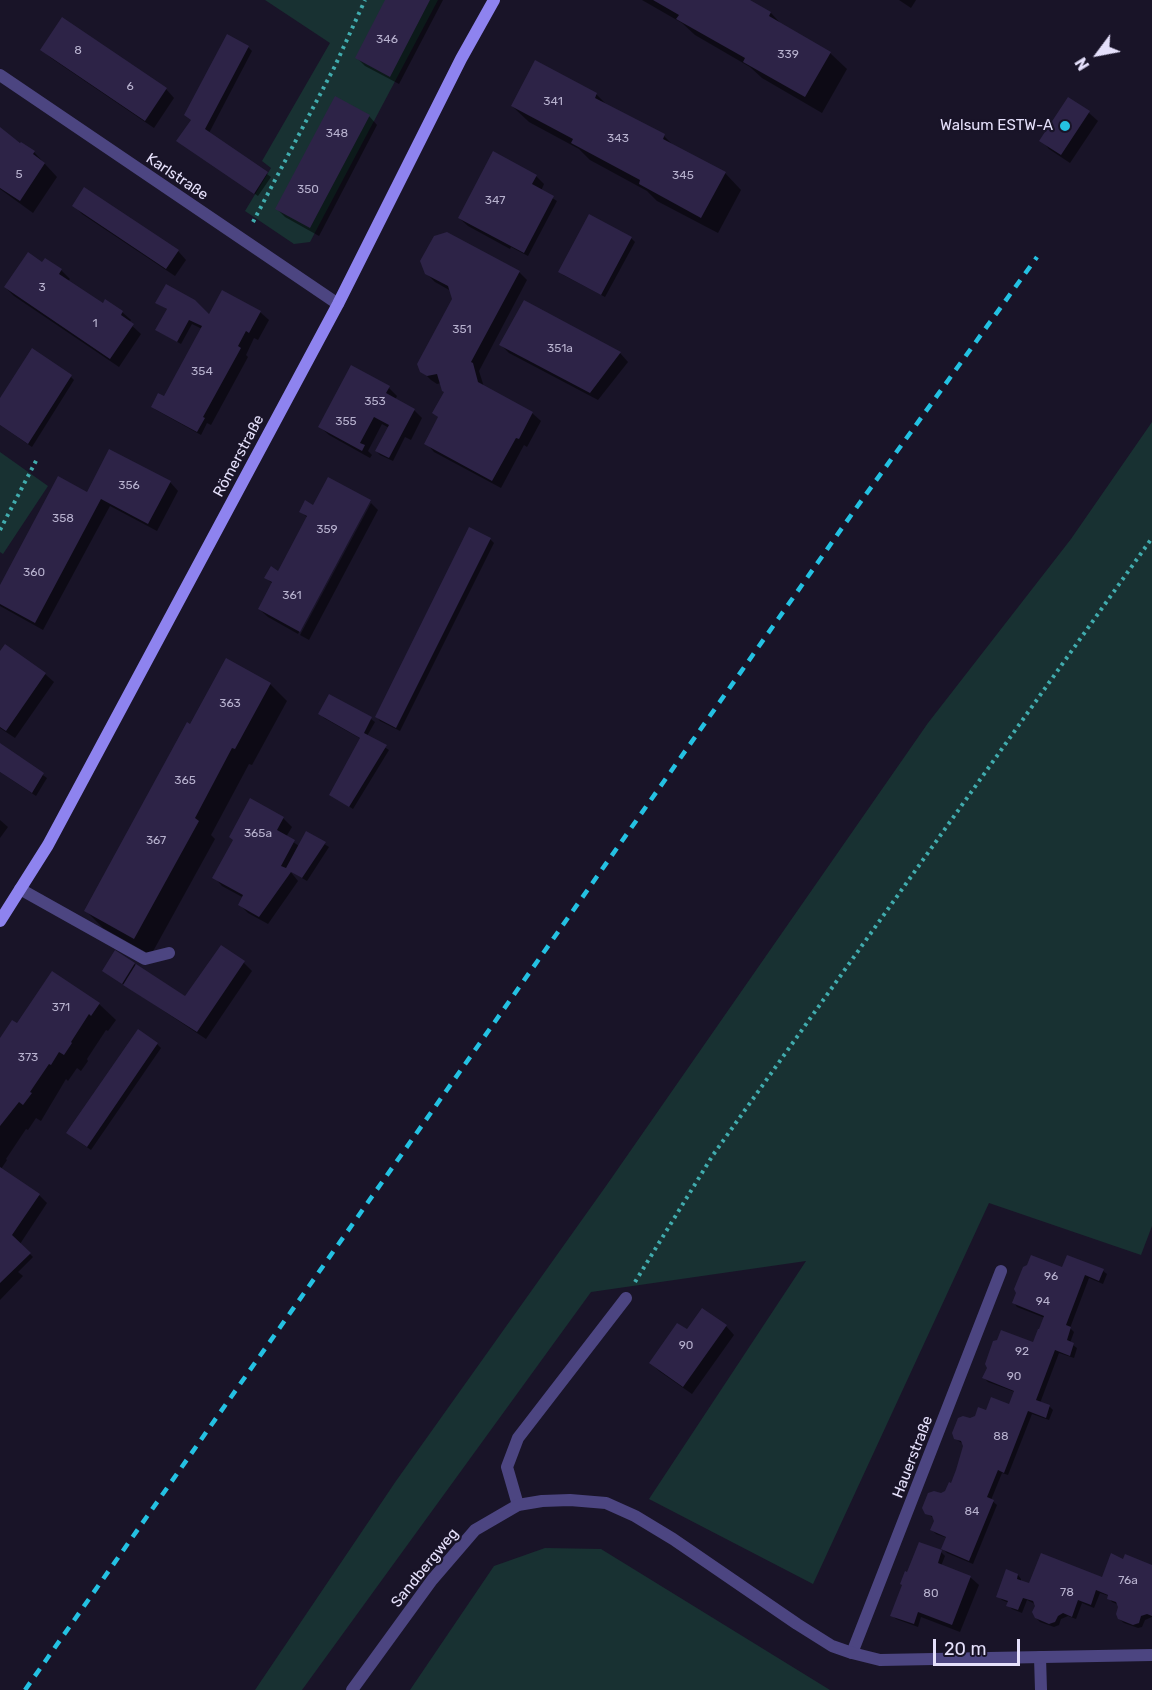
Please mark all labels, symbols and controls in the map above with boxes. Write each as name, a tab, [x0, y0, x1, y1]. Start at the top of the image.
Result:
north arrow	[1068, 24, 1128, 84]
house number: 346	[376, 33, 398, 47]
house number: 8	[74, 44, 82, 58]
house number: 339	[777, 48, 799, 62]
text: N	[1071, 54, 1093, 74]
house number: 6	[126, 80, 134, 94]
house number: 341	[543, 95, 563, 109]
place label: Walsum ESTW-A	[940, 117, 1053, 135]
marker: Walsum ESTW-A	[1058, 119, 1072, 133]
house number: 348	[326, 127, 348, 141]
house number: 343	[607, 132, 629, 146]
street label: Karlstraße	[142, 150, 212, 204]
house number: 5	[15, 168, 23, 182]
house number: 345	[672, 169, 694, 183]
house number: 350	[297, 183, 319, 197]
house number: 347	[485, 194, 505, 208]
house number: 3	[38, 281, 46, 295]
house number: 1	[92, 317, 98, 331]
house number: 351	[452, 323, 472, 337]
house number: 351a	[547, 342, 573, 356]
house number: 354	[191, 365, 213, 379]
house number: 353	[364, 395, 386, 409]
street label: Römerstraße	[210, 412, 268, 500]
house number: 355	[335, 415, 357, 429]
house number: 356	[118, 479, 140, 493]
house number: 358	[52, 512, 74, 526]
house number: 359	[316, 523, 338, 537]
house number: 360	[23, 566, 45, 580]
house number: 361	[282, 589, 302, 603]
house number: 363	[219, 697, 241, 711]
house number: 365	[174, 774, 196, 788]
house number: 365a	[244, 827, 272, 841]
house number: 367	[146, 834, 166, 848]
house number: 371	[52, 1001, 70, 1015]
house number: 373	[18, 1051, 38, 1065]
house number: 96	[1044, 1270, 1058, 1284]
house number: 94	[1036, 1295, 1050, 1309]
house number: 90	[679, 1339, 693, 1353]
house number: 92	[1015, 1345, 1029, 1359]
house number: 90	[1007, 1370, 1021, 1384]
street label: Hauerstraße	[889, 1413, 937, 1501]
house number: 88	[993, 1430, 1009, 1444]
house number: 84	[964, 1505, 980, 1519]
street label: Sandbergweg	[388, 1525, 462, 1611]
house number: 76a	[1118, 1574, 1138, 1588]
house number: 78	[1060, 1586, 1074, 1600]
house number: 80	[923, 1587, 939, 1601]
scale bar	[936, 1627, 1023, 1665]
text: 20 m	[944, 1638, 986, 1660]

